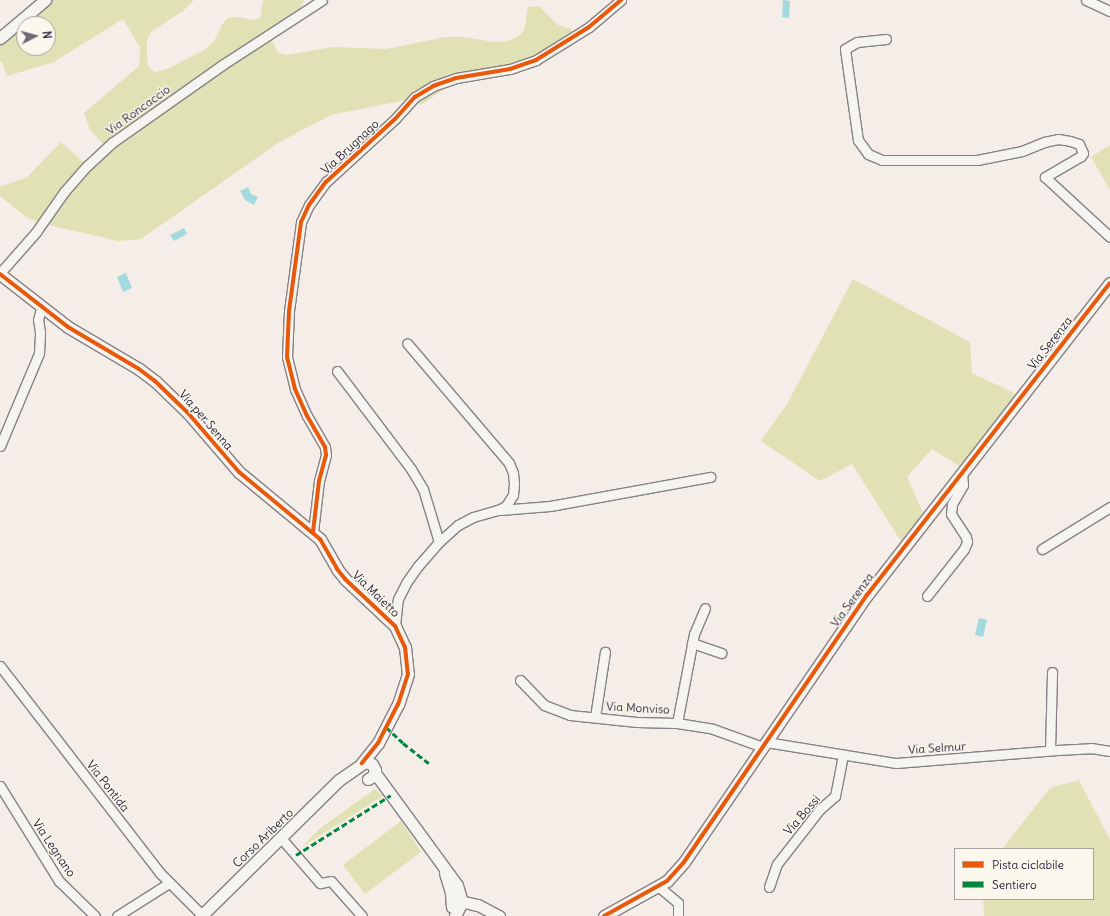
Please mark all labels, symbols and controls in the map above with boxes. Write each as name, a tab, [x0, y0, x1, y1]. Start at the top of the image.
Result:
north arrow	[16, 16, 56, 56]
text: N	[40, 30, 54, 39]
street label: Via Roncaccio	[103, 82, 173, 138]
street label: Via Brugnago	[318, 117, 382, 177]
street label: Via Serenza	[1025, 314, 1075, 372]
street label: Via per Senna	[176, 387, 236, 453]
street label: Via Maietto	[349, 568, 403, 620]
street label: Via Serenza	[828, 570, 876, 630]
street label: Via Monviso	[606, 699, 670, 717]
street label: Via Selmur	[908, 739, 966, 757]
street label: Via Pontida	[84, 758, 132, 814]
street label: Via Bossi	[781, 792, 823, 838]
street label: Corso Ariberto	[230, 806, 296, 870]
street label: Via Legnano	[29, 816, 79, 880]
legend	[954, 848, 1094, 900]
text: Pista ciclabile	[992, 857, 1064, 872]
text: Sentiero	[992, 877, 1037, 892]

